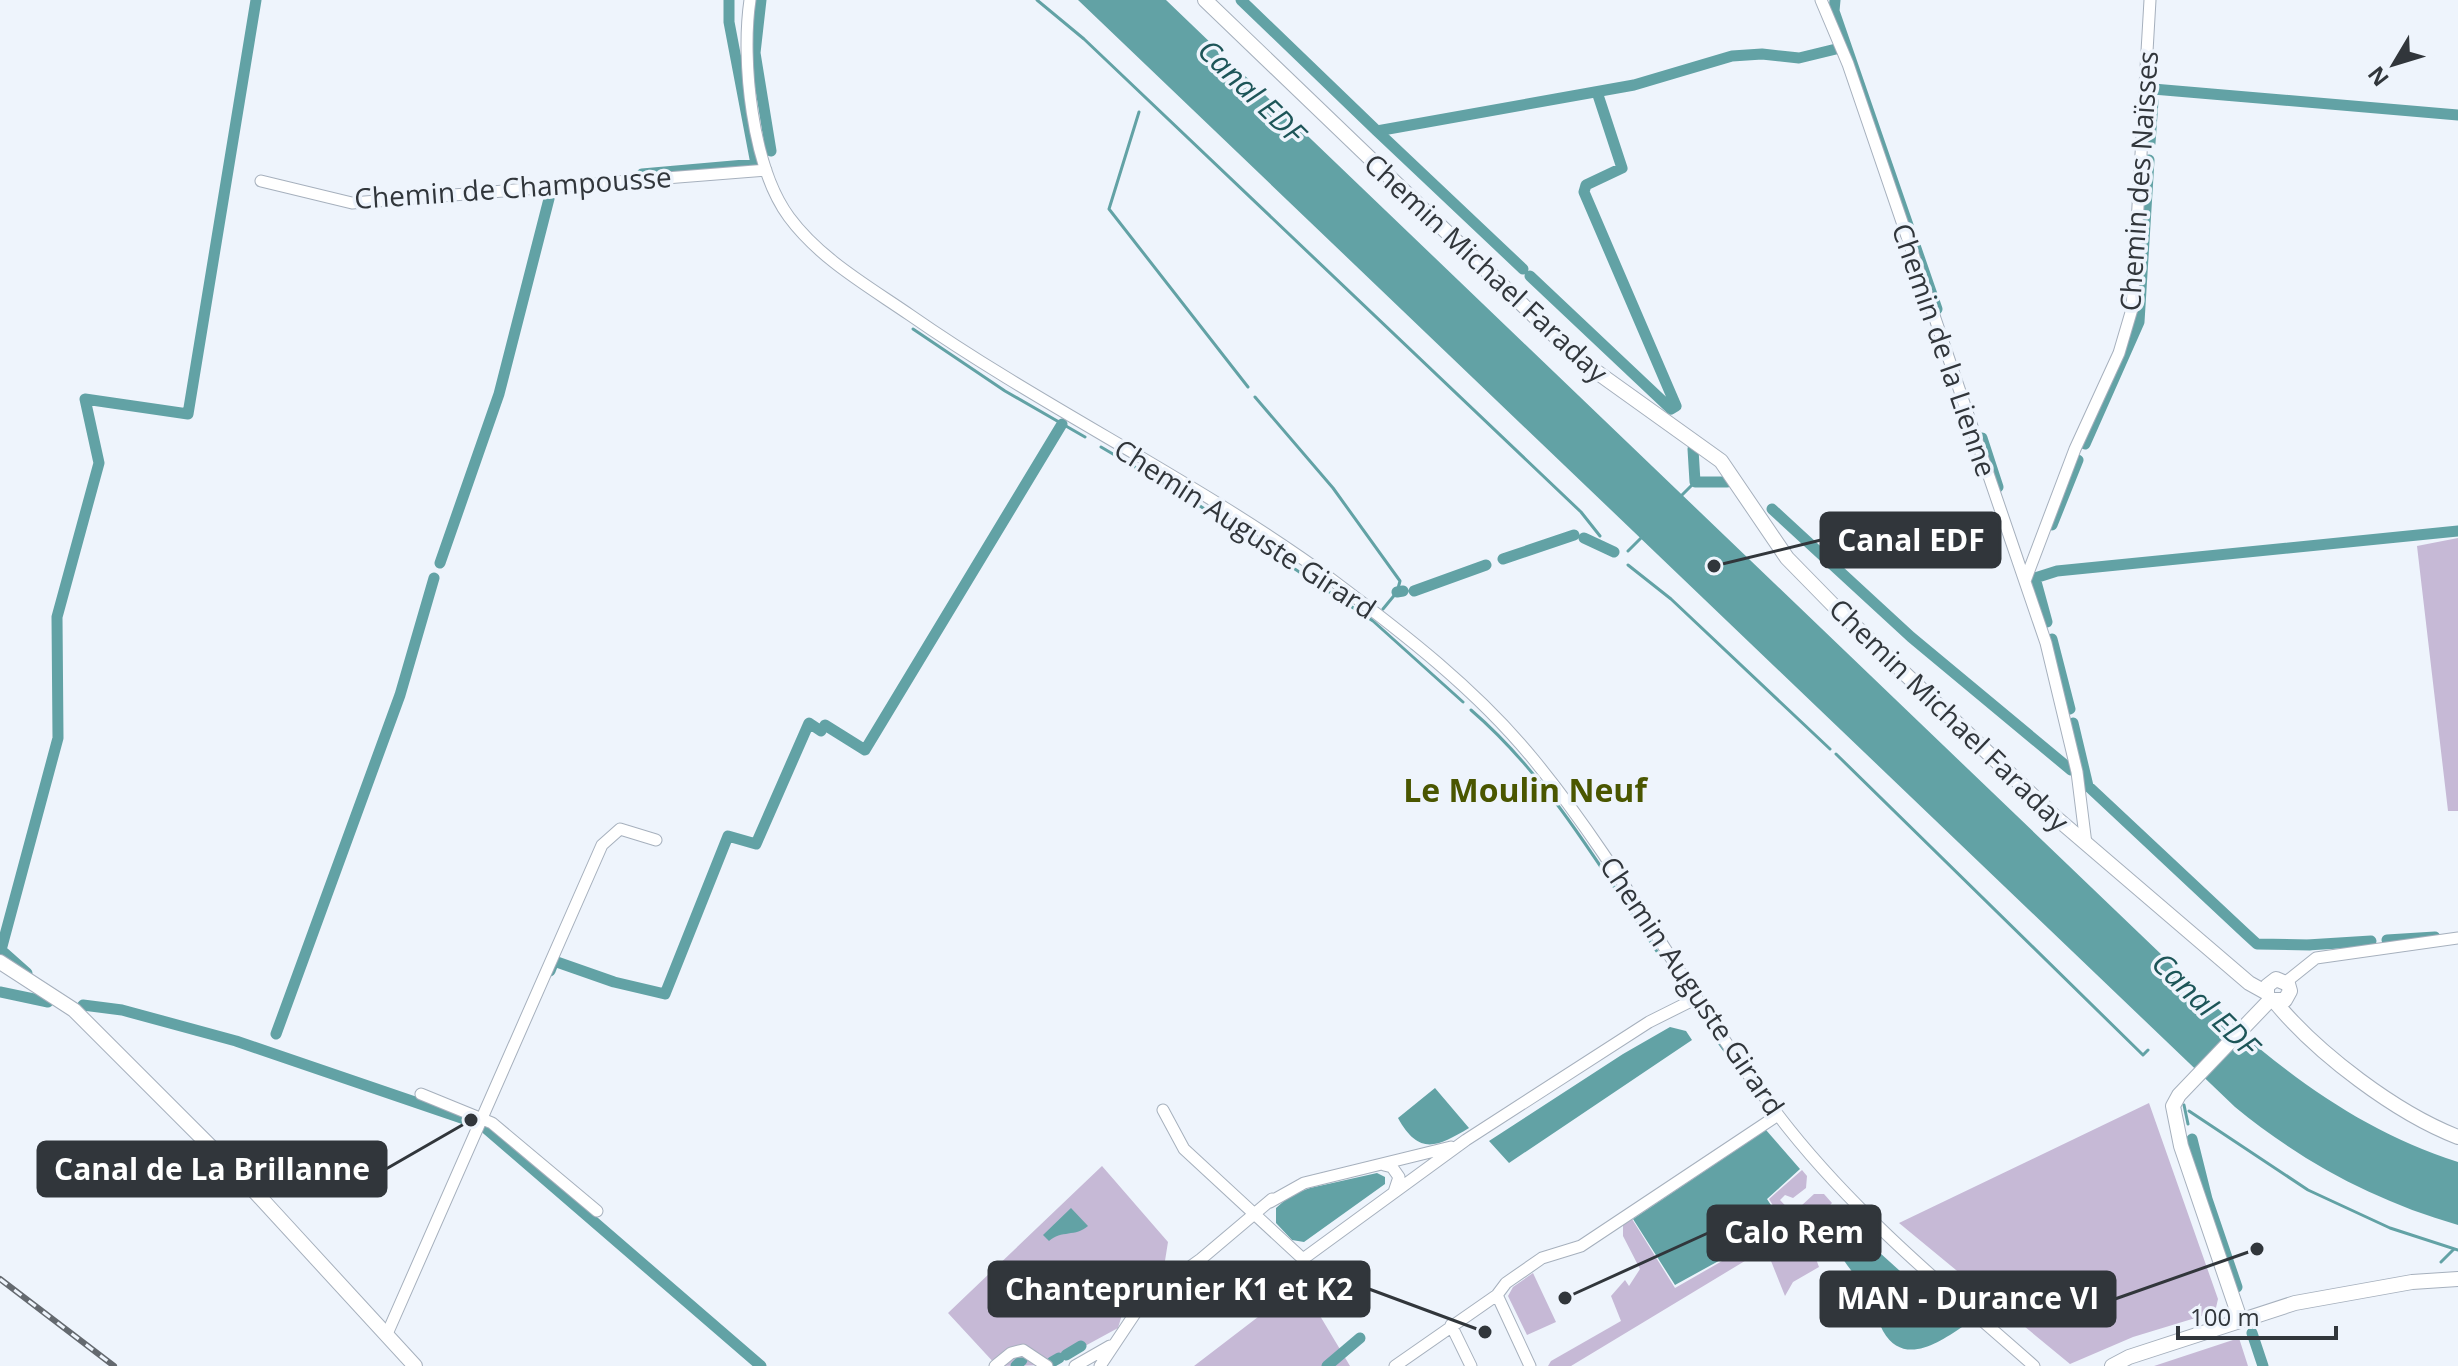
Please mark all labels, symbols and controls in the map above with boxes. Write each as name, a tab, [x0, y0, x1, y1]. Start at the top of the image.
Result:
north arrow	[2354, 24, 2434, 104]
water label: Canal EDF	[1190, 30, 1316, 154]
street label: Chemin des Naïsses	[2110, 49, 2166, 312]
text: N	[2360, 61, 2395, 93]
street label: Chemin Michael Faraday	[1357, 144, 1617, 391]
street label: Chemin de Champousse	[353, 157, 673, 217]
street label: Chemin de la Lienne	[1884, 218, 2006, 481]
street label: Chemin Auguste Girard	[1107, 429, 1384, 627]
callout: Canal EDF	[1821, 513, 2000, 567]
text: Canal EDF	[1837, 519, 1985, 560]
street label: Chemin Michael Faraday	[1821, 589, 2079, 840]
district label: Le Moulin Neuf	[1403, 768, 1648, 811]
street label: Chemin Auguste Girard	[1592, 849, 1794, 1122]
water label: Canal EDF	[2144, 943, 2270, 1067]
callout: Canal de La Brillanne	[38, 1142, 386, 1196]
text: Canal de La Brillanne	[54, 1148, 370, 1189]
callout: Calo Rem	[1708, 1206, 1880, 1260]
text: Calo Rem	[1724, 1211, 1864, 1252]
callout: Chanteprunier K1 et K2	[989, 1262, 1369, 1316]
text: Chanteprunier K1 et K2	[1005, 1268, 1353, 1309]
callout: MAN - Durance VI	[1821, 1272, 2115, 1326]
text: MAN - Durance VI	[1837, 1277, 2099, 1318]
scale bar	[2178, 1290, 2336, 1340]
text: 100 m	[2190, 1300, 2260, 1333]

